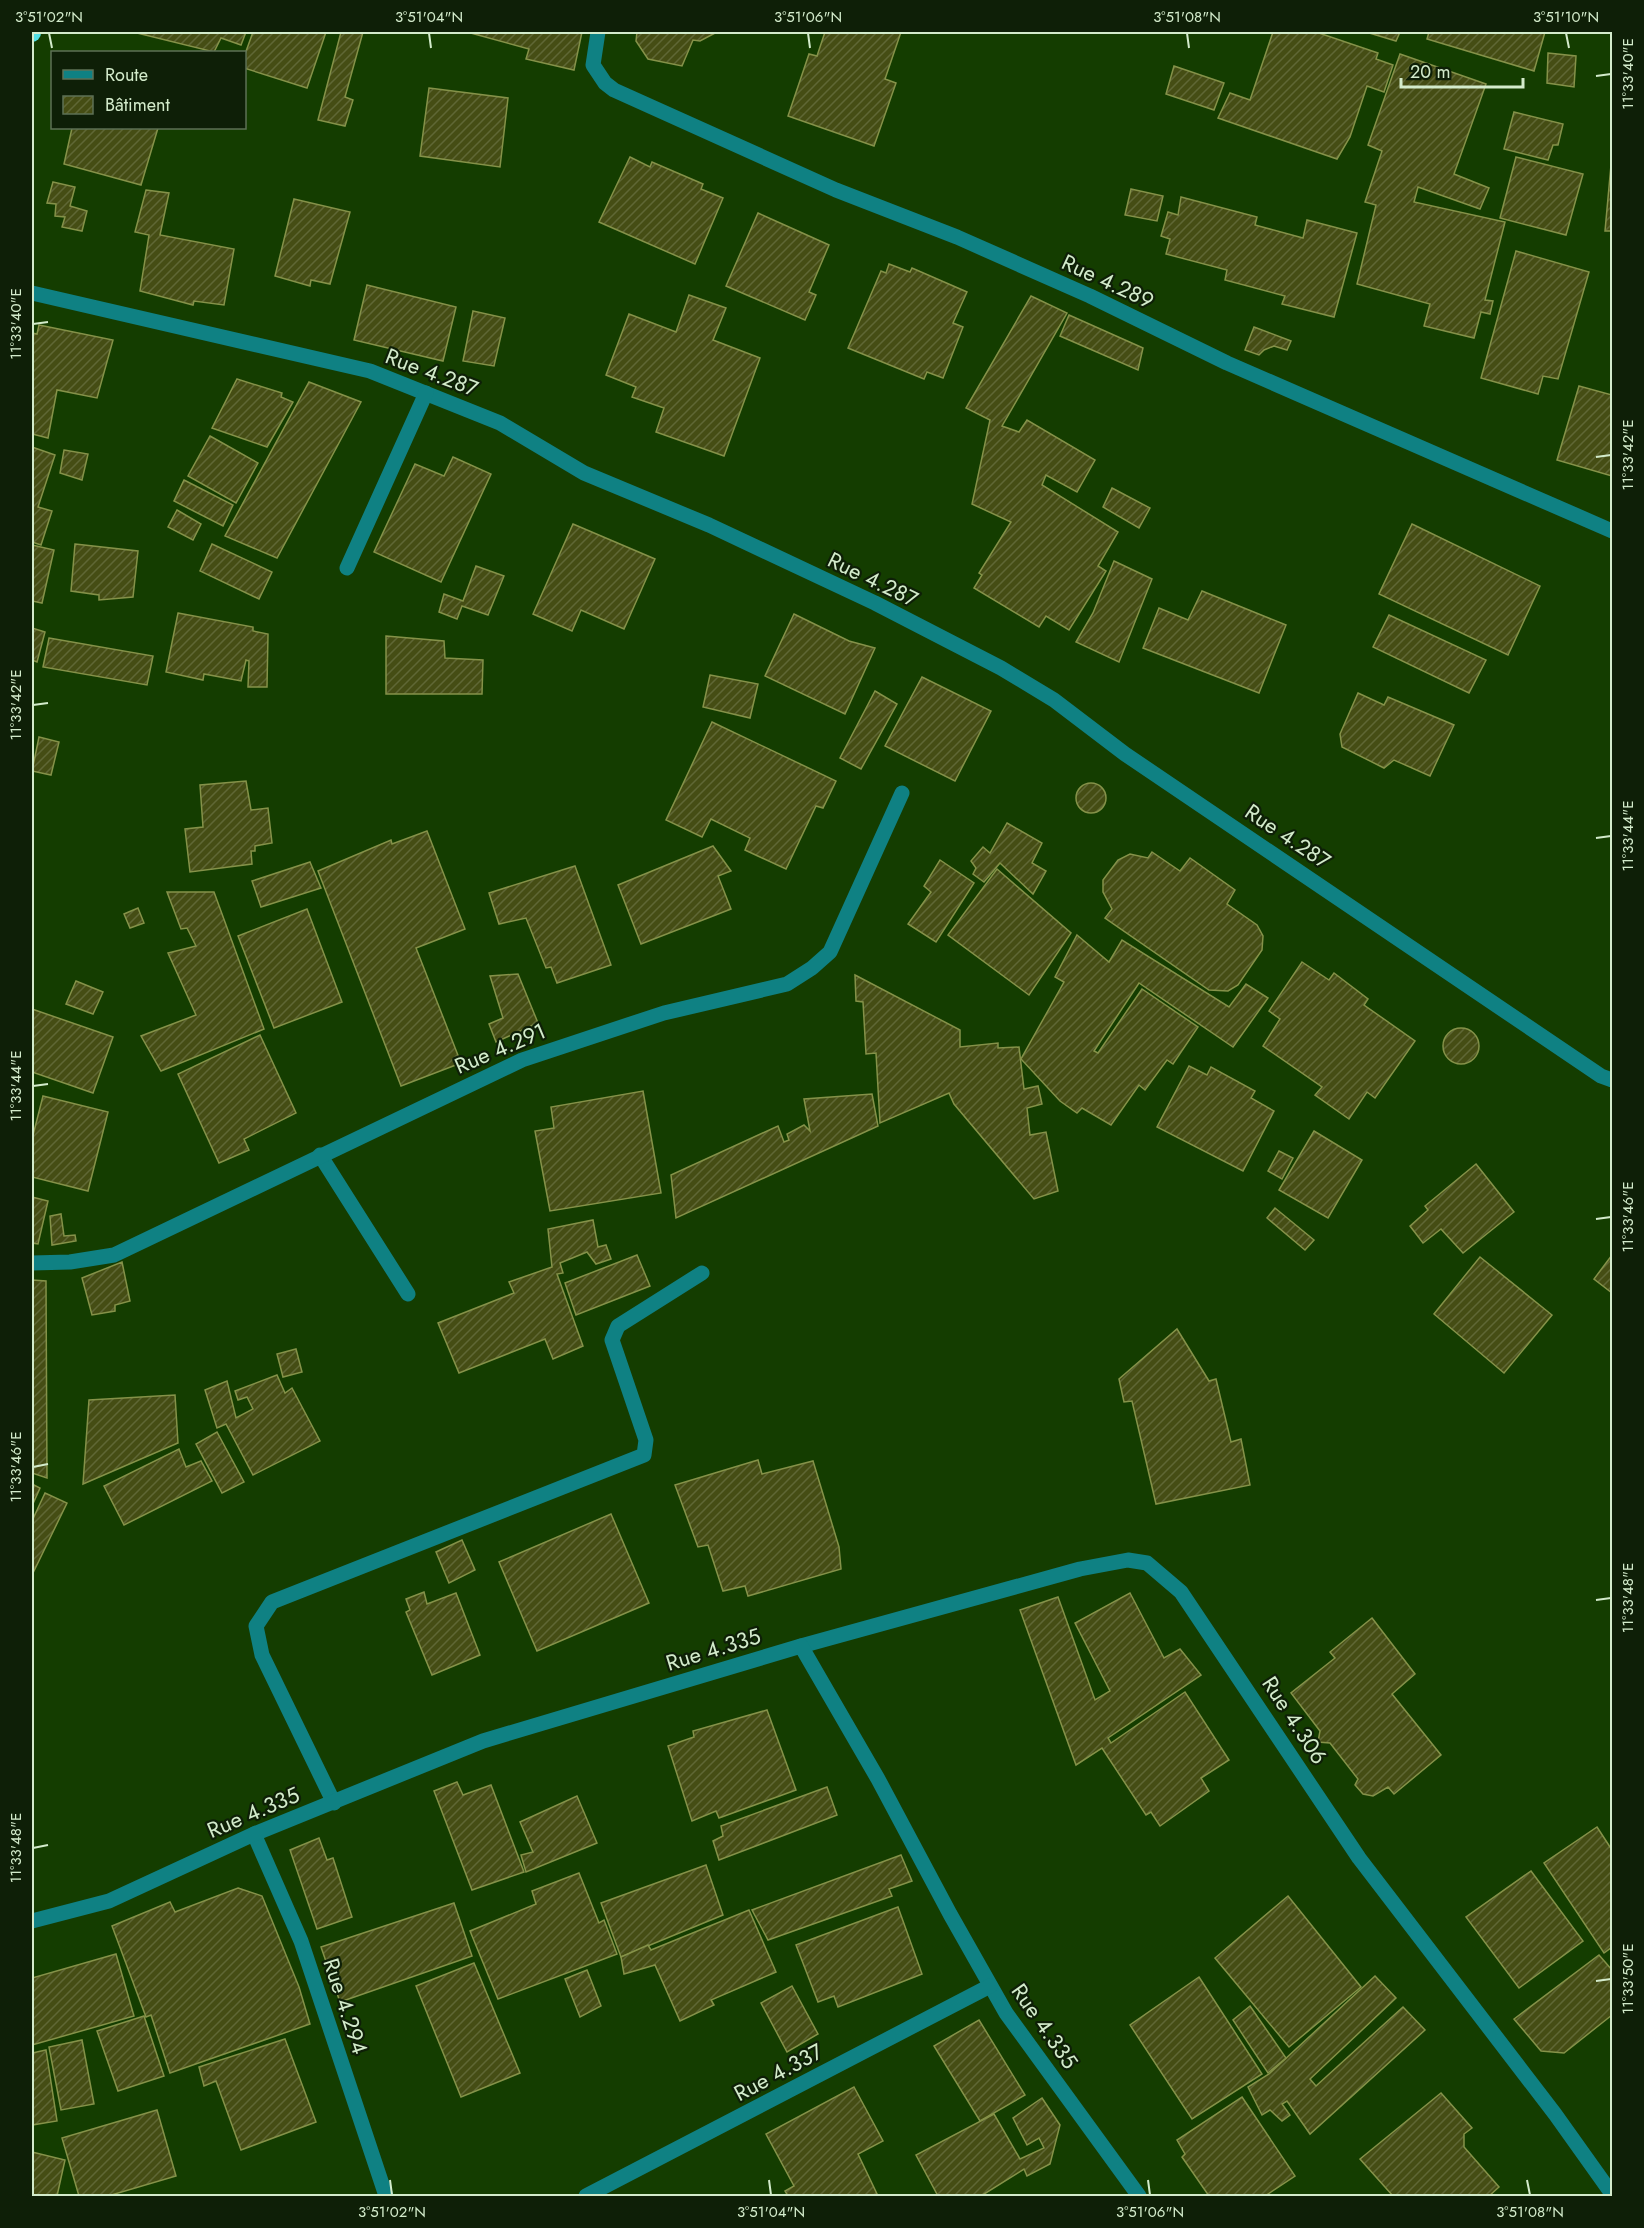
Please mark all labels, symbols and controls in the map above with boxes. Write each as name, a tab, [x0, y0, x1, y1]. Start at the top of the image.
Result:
text: 3°51'02"N	[15, 6, 83, 28]
text: 3°51'04"N	[395, 6, 463, 28]
text: 3°51'06"N	[774, 6, 842, 28]
text: 3°51'08"N	[1153, 6, 1221, 28]
text: 3°51'10"N	[1533, 6, 1599, 28]
text: 11°33'40"E	[1617, 38, 1639, 110]
legend	[51, 51, 246, 129]
scale bar	[1401, 51, 1522, 89]
text: 20 m	[1410, 59, 1450, 85]
text: Route	[105, 62, 148, 88]
text: Bâtiment	[105, 92, 171, 118]
street label: Rue 4.289	[1057, 246, 1159, 316]
text: 11°33'40"E	[5, 288, 27, 360]
street label: Rue 4.287	[381, 340, 483, 404]
text: 11°33'42"E	[1617, 420, 1639, 490]
street label: Rue 4.287	[822, 543, 924, 615]
text: 11°33'42"E	[5, 670, 27, 740]
street label: Rue 4.287	[1239, 796, 1338, 877]
text: 11°33'44"E	[1617, 800, 1639, 872]
street label: Rue 4.291	[449, 1014, 551, 1082]
text: 11°33'44"E	[5, 1050, 27, 1122]
text: 11°33'46"E	[1617, 1182, 1639, 1252]
text: 11°33'46"E	[5, 1432, 27, 1502]
text: 11°33'48"E	[1617, 1563, 1639, 1633]
street label: Rue 4.335	[662, 1619, 764, 1679]
street label: Rue 4.306	[1255, 1670, 1335, 1770]
street label: Rue 4.335	[202, 1778, 304, 1846]
text: 11°33'48"E	[5, 1813, 27, 1883]
text: 11°33'50"E	[1617, 1943, 1639, 2015]
street label: Rue 4.294	[315, 1954, 377, 2058]
street label: Rue 4.335	[1004, 1977, 1086, 2075]
street label: Rue 4.337	[728, 2035, 828, 2109]
text: 3°51'02"N	[358, 2201, 426, 2223]
text: 3°51'04"N	[737, 2201, 805, 2223]
text: 3°51'06"N	[1116, 2201, 1184, 2223]
text: 3°51'08"N	[1496, 2201, 1564, 2223]

